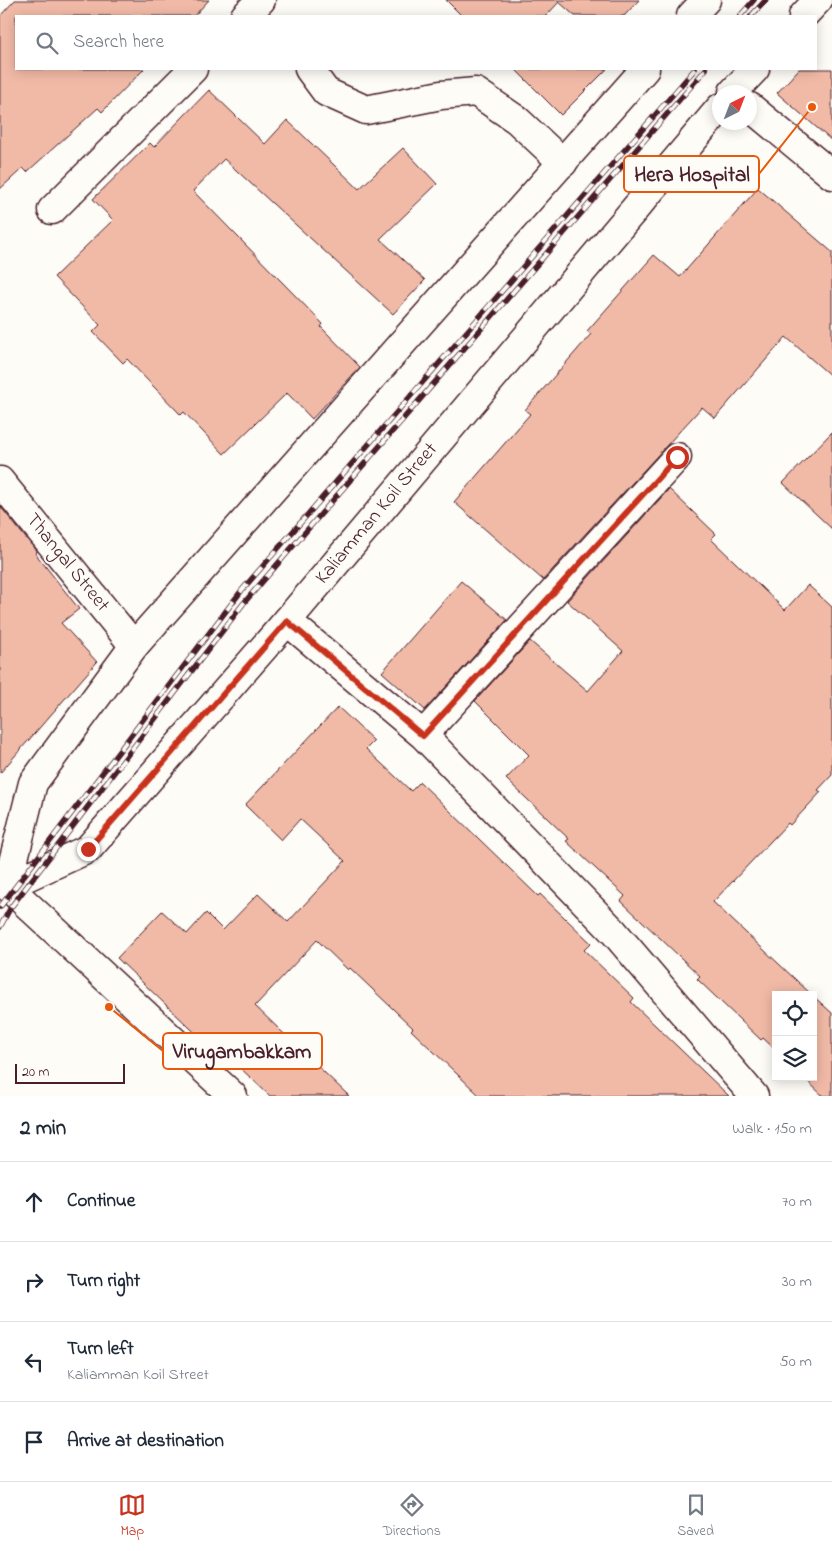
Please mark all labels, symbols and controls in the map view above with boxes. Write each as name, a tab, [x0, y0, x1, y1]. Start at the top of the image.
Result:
search box	[15, 15, 817, 70]
icon: search	[33, 29, 61, 57]
text: Search here	[73, 29, 164, 56]
north arrow	[712, 85, 757, 130]
callout: Hera Hospital	[624, 156, 759, 192]
text: Hera Hospital	[634, 161, 750, 191]
street label: Kaliamman Koil Street	[309, 437, 445, 591]
route start	[666, 446, 689, 469]
street label: Thangal Street	[17, 507, 116, 620]
route end	[77, 838, 100, 861]
map controls	[772, 991, 817, 1081]
button: locate	[772, 991, 817, 1036]
callout: Virugambakkam	[163, 1033, 322, 1069]
button: layers	[772, 1036, 817, 1081]
text: Virugambakkam	[172, 1038, 311, 1070]
scale bar	[15, 1061, 125, 1084]
text: 20 m	[22, 1062, 49, 1083]
text: 2 min	[20, 1114, 66, 1144]
text: Walk · 150 m	[732, 1117, 812, 1141]
icon: ahead	[20, 1188, 48, 1216]
text: Continue	[67, 1188, 135, 1215]
text: 70 m	[782, 1190, 812, 1214]
icon: right	[20, 1268, 48, 1296]
text: Turn right	[67, 1268, 140, 1295]
text: 30 m	[782, 1270, 812, 1294]
text: Turn left	[67, 1336, 134, 1363]
icon: left	[20, 1348, 48, 1376]
text: 50 m	[780, 1350, 812, 1374]
text: Kaliamman Koil Street	[67, 1363, 209, 1387]
icon: arrive	[20, 1428, 48, 1456]
text: Arrive at destination	[67, 1428, 224, 1455]
tab: Map	[118, 1491, 146, 1542]
tab: Directions	[383, 1491, 441, 1542]
tab: Saved	[677, 1491, 714, 1542]

